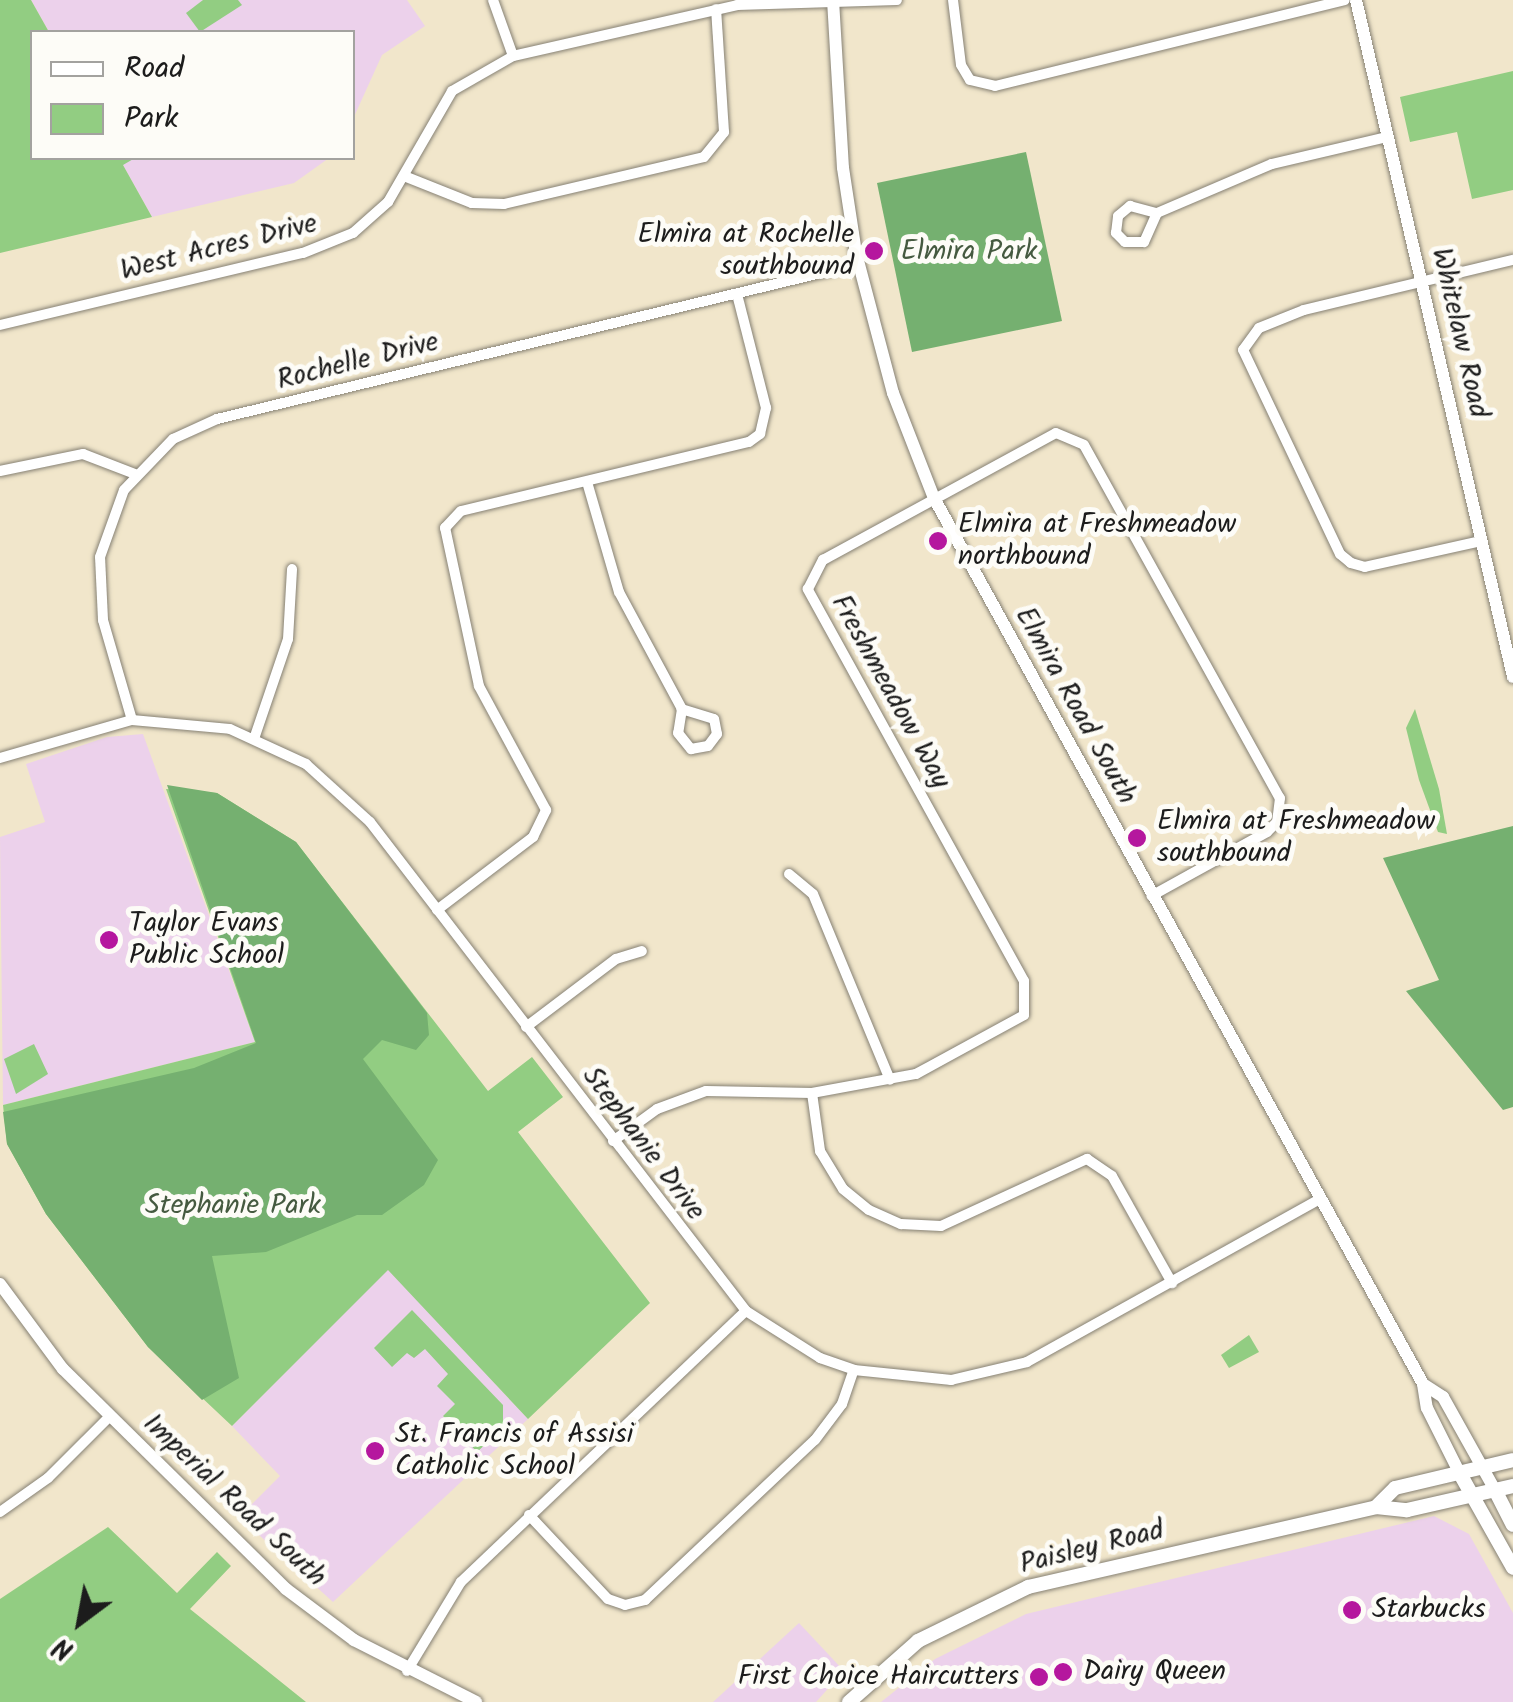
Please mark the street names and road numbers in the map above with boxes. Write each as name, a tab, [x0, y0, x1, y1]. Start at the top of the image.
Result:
street label: West Acres Drive	[117, 207, 321, 289]
street label: Whitelaw Road	[1423, 245, 1495, 421]
street label: Rochelle Drive	[274, 326, 442, 398]
street label: Freshmeadow Way	[823, 589, 957, 795]
street label: Elmira Road South	[1007, 602, 1143, 810]
street label: Stephanie Drive	[574, 1061, 712, 1227]
street label: Imperial Road South	[135, 1407, 333, 1595]
street label: Paisley Road	[1017, 1514, 1167, 1582]

